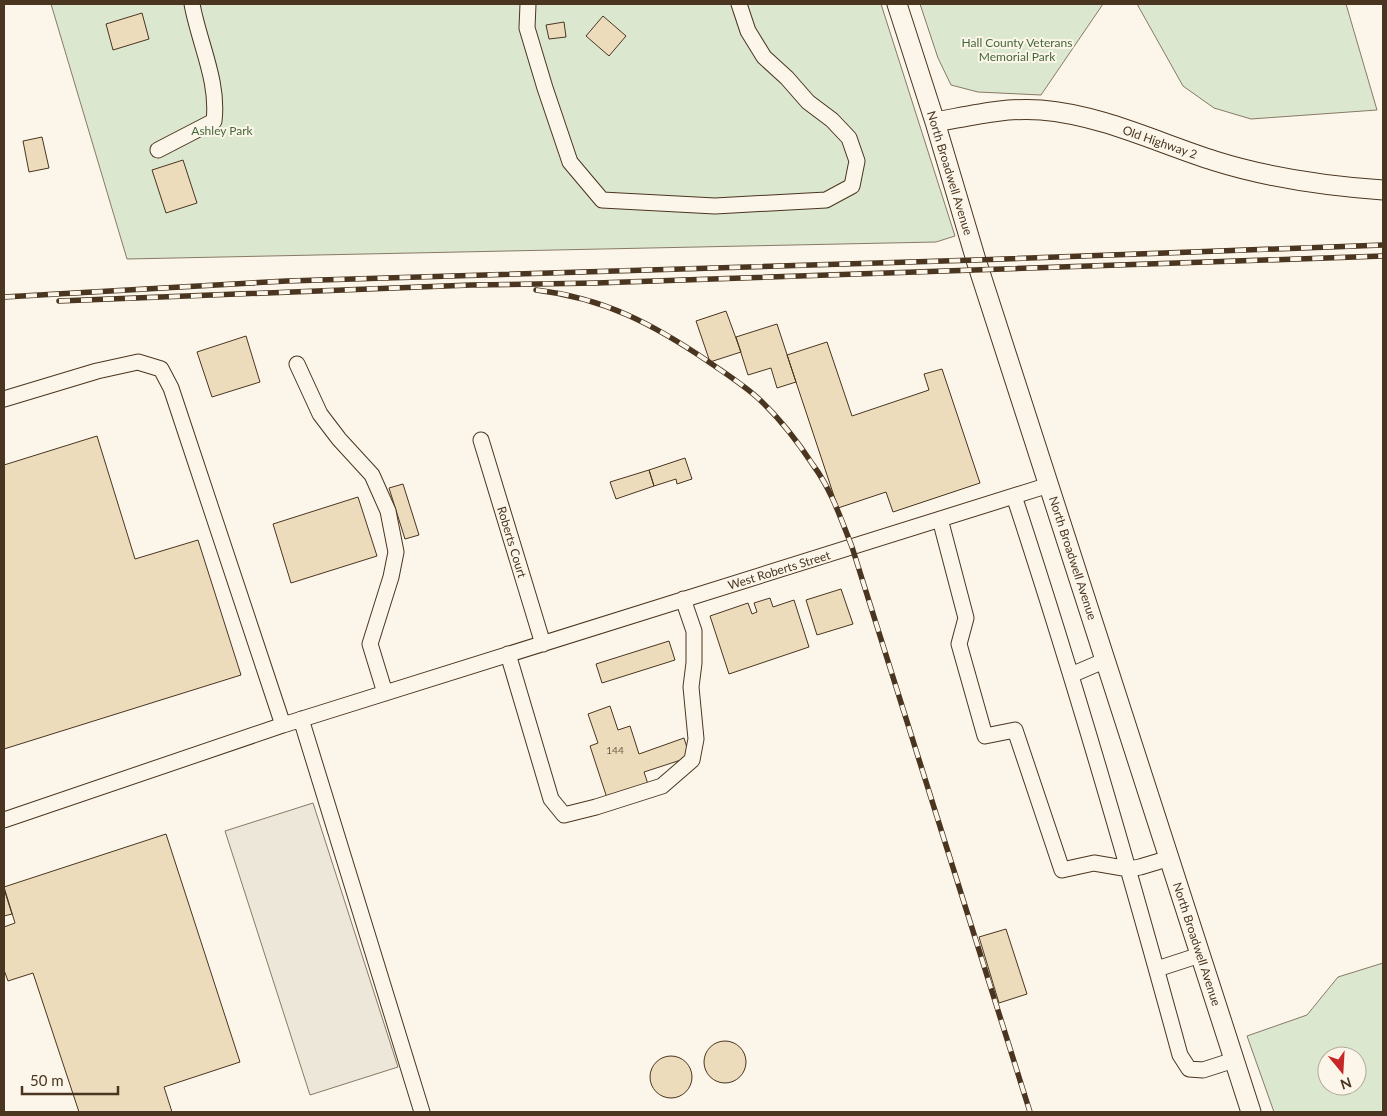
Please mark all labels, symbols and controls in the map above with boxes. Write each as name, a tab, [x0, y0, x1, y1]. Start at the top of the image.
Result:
park label: Hall County Veterans Memorial Park	[962, 35, 1072, 64]
street label: North Broadwell Avenue	[924, 109, 976, 237]
street label: Old Highway 2	[1121, 122, 1199, 162]
park label: Ashley Park	[191, 123, 254, 138]
street label: North Broadwell Avenue	[1046, 494, 1100, 622]
street label: Roberts Court	[494, 504, 530, 580]
street label: West Roberts Street	[726, 547, 833, 593]
house number: 144	[606, 744, 624, 756]
street label: North Broadwell Avenue	[1170, 880, 1224, 1008]
north arrow	[1317, 1046, 1367, 1096]
scale bar	[22, 1064, 119, 1096]
text: 50 m	[30, 1071, 64, 1089]
text: N	[1338, 1074, 1354, 1094]

